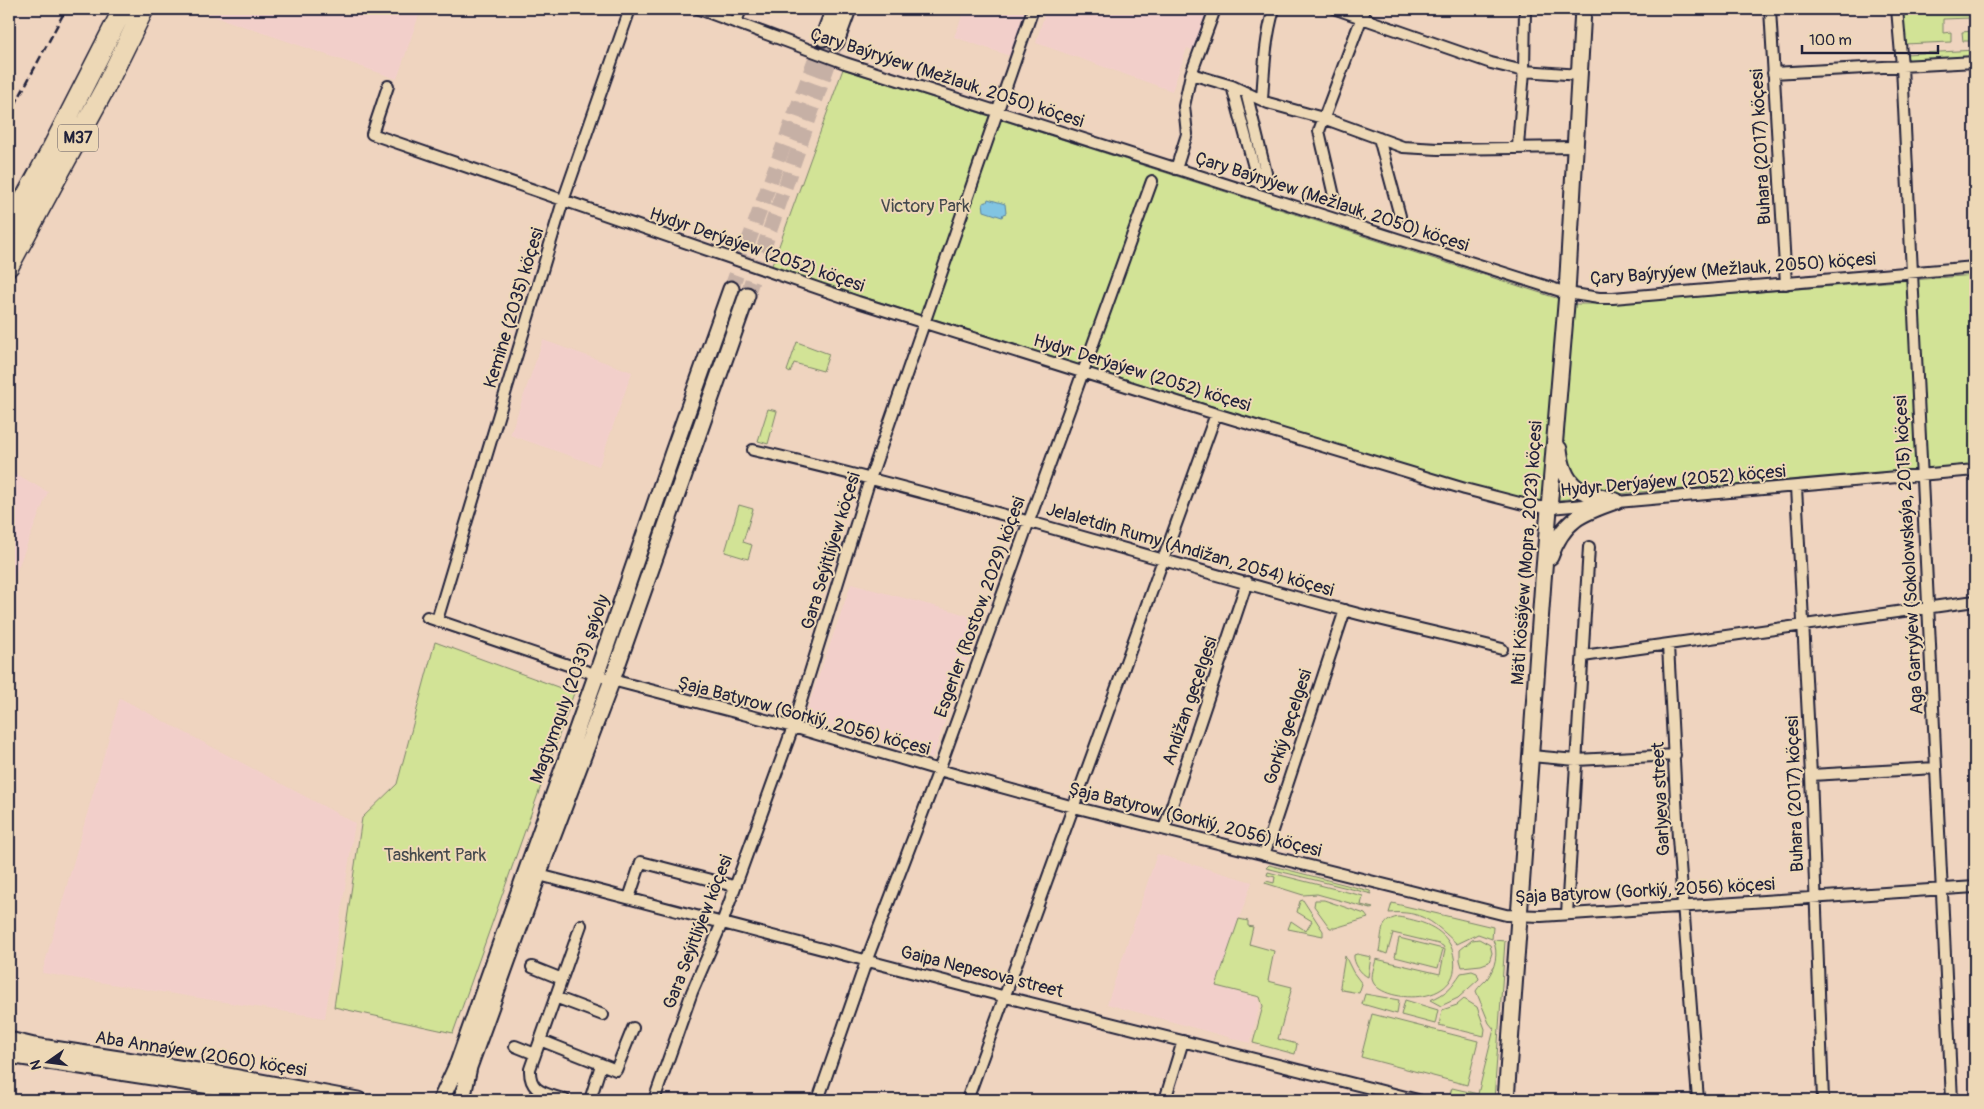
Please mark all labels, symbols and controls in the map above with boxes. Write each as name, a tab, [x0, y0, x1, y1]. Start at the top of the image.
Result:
scale bar	[1802, 22, 1938, 54]
street label: Çary Baýryýew (Mežlauk, 2050) köçesi	[807, 23, 1087, 133]
text: 100 m	[1809, 31, 1852, 50]
street label: Buhara (2017) köçesi	[1745, 68, 1777, 226]
road number: M37	[58, 125, 98, 152]
street label: Çary Baýryýew (Mežlauk, 2050) köçesi	[1192, 147, 1472, 257]
park label: Victory Park	[880, 195, 970, 218]
street label: Hydyr Derýaýew (2052) köçesi	[646, 202, 868, 298]
street label: Kemine (2035) köçesi	[479, 225, 549, 391]
street label: Çary Baýryýew (Mežlauk, 2050) köçesi	[1589, 248, 1877, 290]
street label: Hydyr Derýaýew (2052) köçesi	[1031, 329, 1253, 417]
street label: Aga Garryýew (Sokolowskaýa, 2015) köçesi	[1889, 395, 1929, 715]
street label: Mäti Kösäýew (Mopra, 2023) köçesi	[1506, 420, 1548, 686]
street label: Hydyr Derýaýew (2052) köçesi	[1559, 460, 1787, 502]
street label: Gara Seýitliýew köçesi	[796, 469, 866, 633]
street label: Esgerler (Rostow, 2029) köçesi	[929, 493, 1031, 721]
street label: Jelaletdin Rumy (Andižan, 2054) köçesi	[1044, 498, 1336, 602]
street label: Magtymguly (2033) şaýoly	[525, 591, 615, 787]
street label: Andižan geçelgesi	[1157, 634, 1223, 768]
street label: Gorkiý geçelgesi	[1259, 666, 1317, 788]
street label: Şaja Batyrow (Gorkiý, 2056) köçesi	[675, 671, 933, 761]
street label: Buhara (2017) köçesi	[1781, 715, 1809, 873]
street label: Garlyeva street	[1646, 741, 1675, 857]
street label: Şaja Batyrow (Gorkiý, 2056) köçesi	[1066, 777, 1324, 863]
park label: Tashkent Park	[384, 844, 487, 867]
street label: Gara Seýitliýew köçesi	[658, 852, 738, 1012]
street label: Şaja Batyrow (Gorkiý, 2056) köçesi	[1514, 873, 1776, 909]
street label: Gaipa Nepesova street	[898, 941, 1067, 1004]
street label: Aba Annaýew (2060) köçesi	[94, 1026, 308, 1082]
north arrow	[22, 1036, 72, 1086]
text: N	[26, 1058, 45, 1072]

